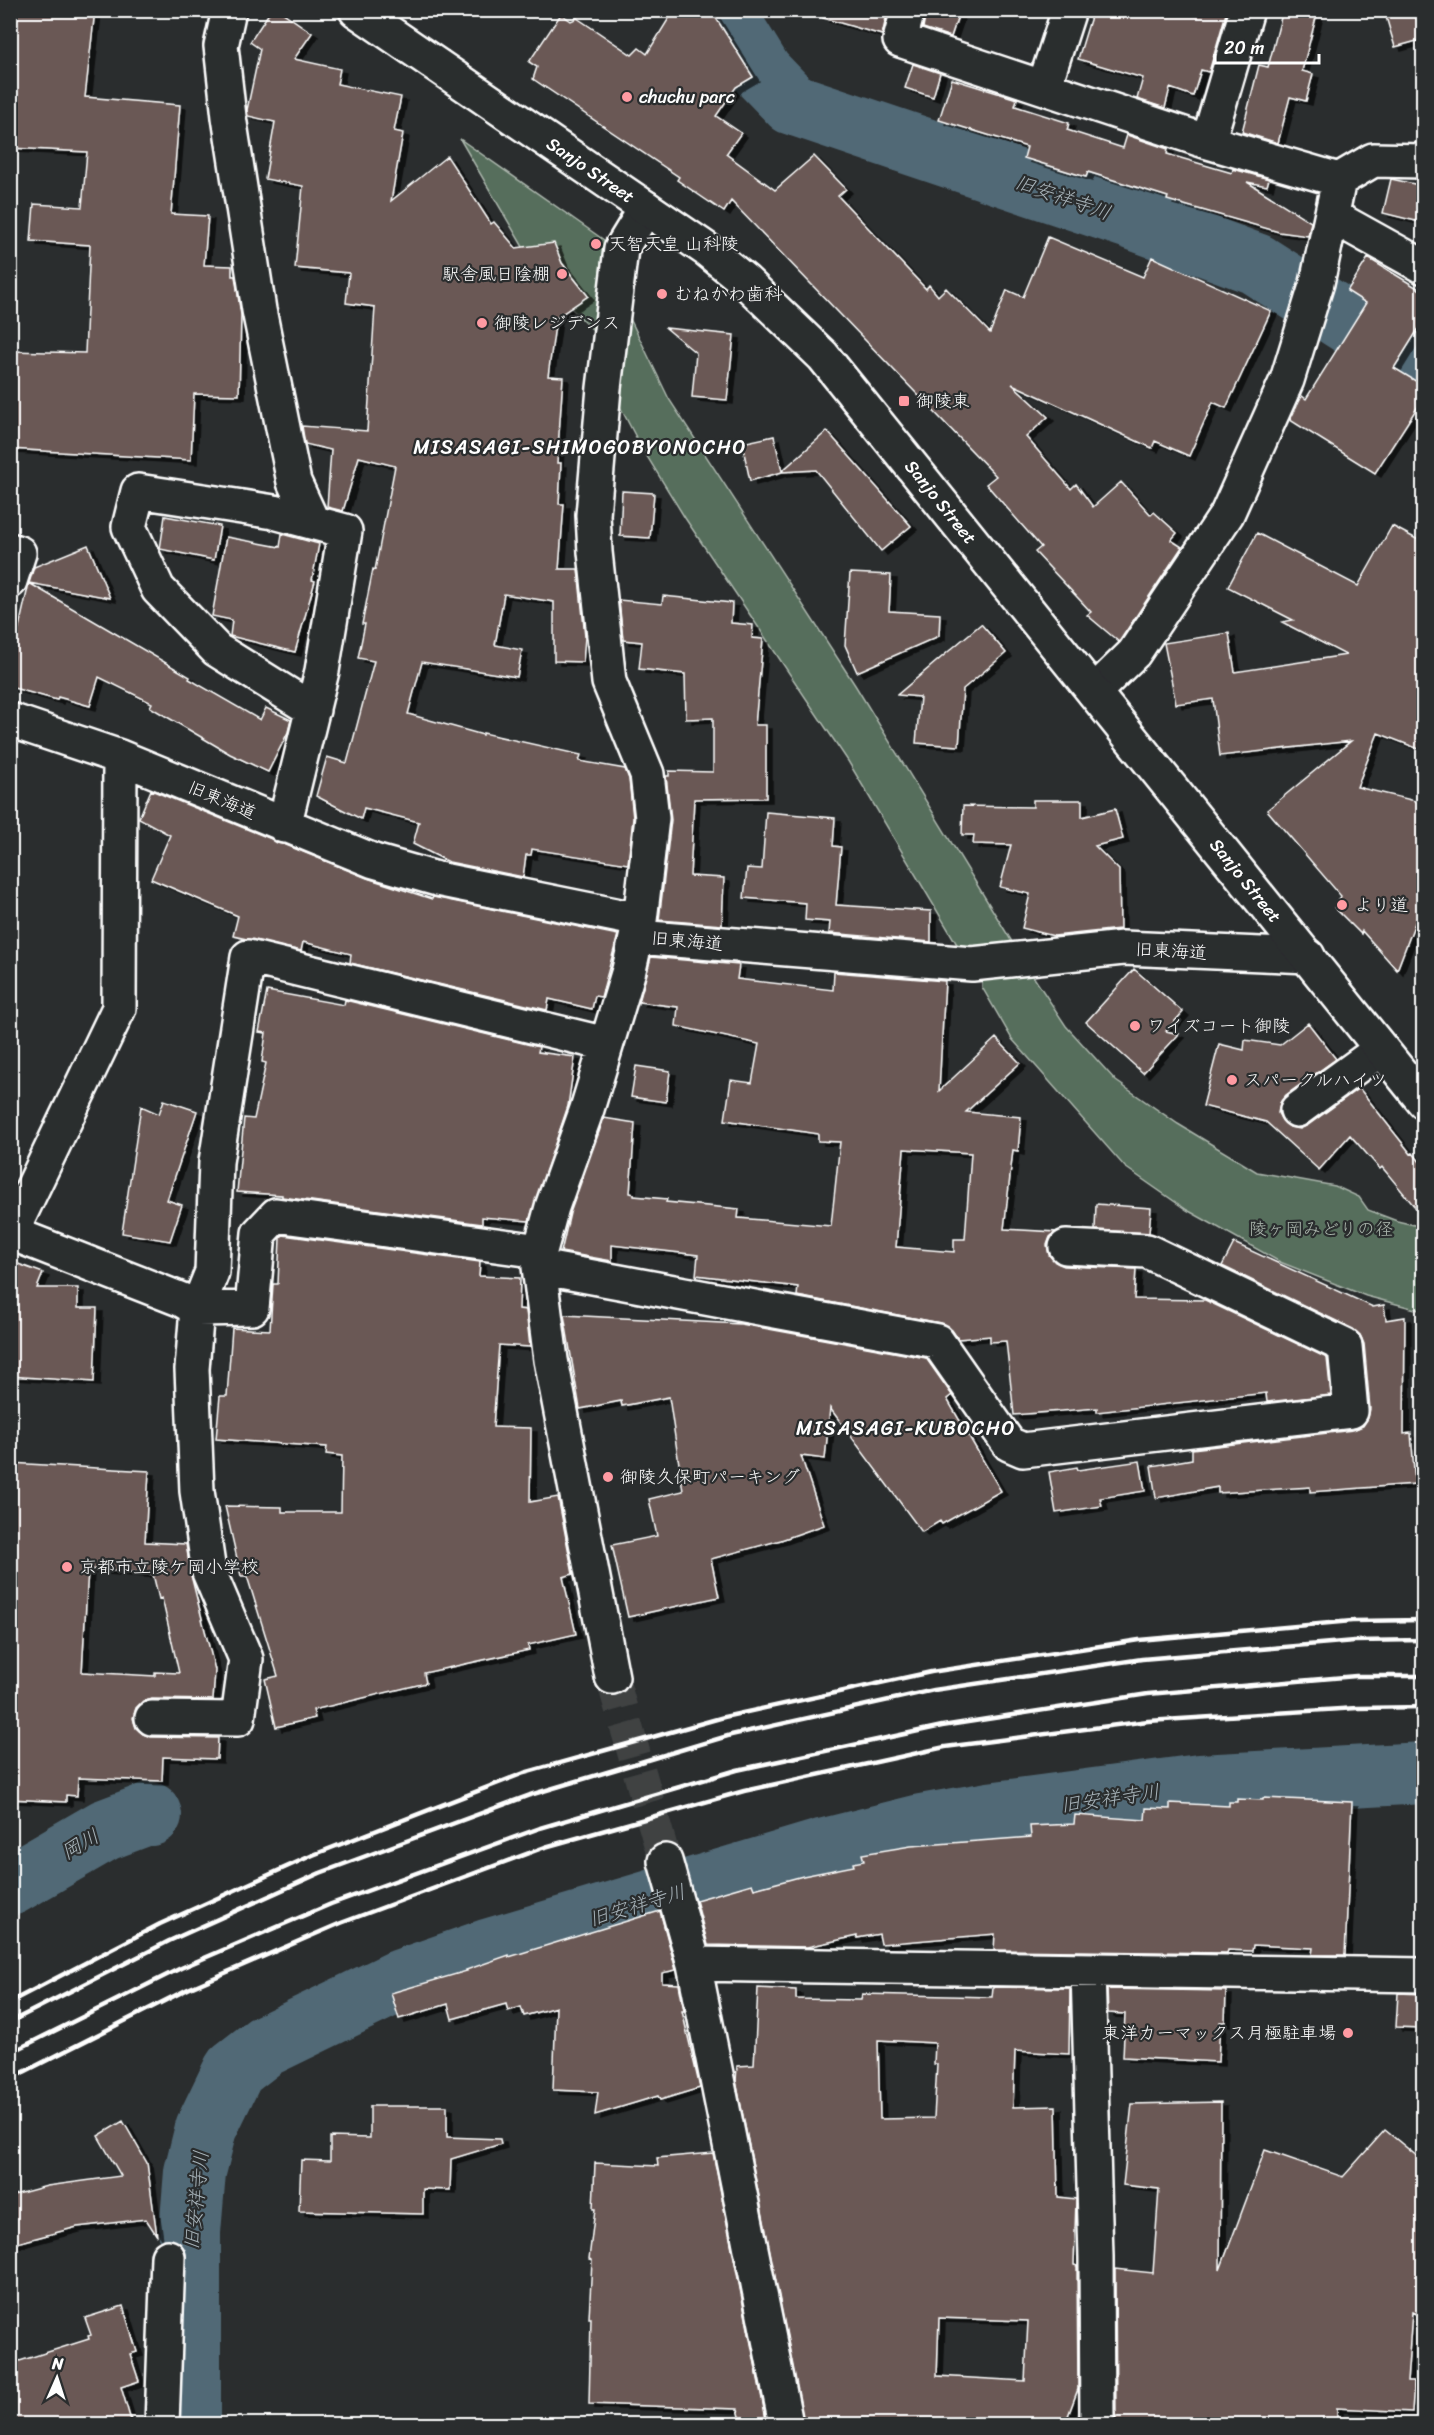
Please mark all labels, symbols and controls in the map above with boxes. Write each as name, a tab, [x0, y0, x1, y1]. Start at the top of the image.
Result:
scale bar	[1215, 27, 1318, 65]
text: 20 m	[1224, 32, 1264, 64]
place label: chuchu parc	[639, 81, 735, 113]
marker: chuchu parc	[620, 90, 634, 104]
street label: Sanjo Street	[540, 128, 642, 212]
water label: 旧安祥寺川	[1010, 165, 1116, 230]
place label: 天智天皇 山科陵	[608, 228, 739, 260]
marker: 天智天皇 山科陵	[589, 237, 603, 251]
place label: 駅舎風日陰棚	[442, 258, 550, 290]
marker: 駅舎風日陰棚	[555, 267, 569, 281]
place label: むねかわ歯科	[674, 278, 782, 310]
marker: むねかわ歯科	[655, 287, 669, 301]
place label: 御陵レジデンス	[494, 307, 620, 339]
marker: 御陵レジデンス	[475, 316, 489, 330]
place label: 御陵東	[916, 385, 970, 417]
marker: 御陵東	[897, 394, 911, 408]
district label: MISASAGI-SHIMOGOBYONOCHO	[413, 430, 747, 465]
street label: Sanjo Street	[896, 452, 985, 552]
street label: 旧東海道	[183, 771, 261, 829]
street label: Sanjo Street	[1201, 831, 1290, 930]
place label: より道	[1354, 889, 1408, 921]
marker: より道	[1335, 898, 1349, 912]
street label: 旧東海道	[650, 922, 724, 960]
street label: 旧東海道	[1134, 933, 1208, 969]
place label: ワイズコート御陵	[1147, 1010, 1290, 1042]
marker: ワイズコート御陵	[1128, 1019, 1142, 1033]
place label: スパークルハイツ	[1244, 1064, 1387, 1096]
marker: スパークルハイツ	[1225, 1073, 1239, 1087]
park label: 陵ヶ岡みどりの径	[1249, 1213, 1393, 1245]
district label: MISASAGI-KUBOCHO	[796, 1411, 1016, 1446]
place label: 御陵久保町パーキング	[620, 1461, 800, 1493]
marker: 御陵久保町パーキング	[601, 1470, 615, 1484]
place label: 京都市立陵ケ岡小学校	[79, 1551, 259, 1583]
marker: 京都市立陵ケ岡小学校	[60, 1560, 74, 1574]
water label: 旧安祥寺川	[1058, 1774, 1162, 1823]
water label: 岡川	[54, 1819, 106, 1870]
water label: 旧安祥寺川	[584, 1874, 690, 1937]
place label: 東洋カーマックス月極駐車場	[1102, 2017, 1336, 2049]
marker: 東洋カーマックス月極駐車場	[1341, 2026, 1355, 2040]
water label: 旧安祥寺川	[174, 2148, 219, 2252]
north arrow	[27, 2348, 87, 2408]
text: N	[50, 2349, 65, 2378]

